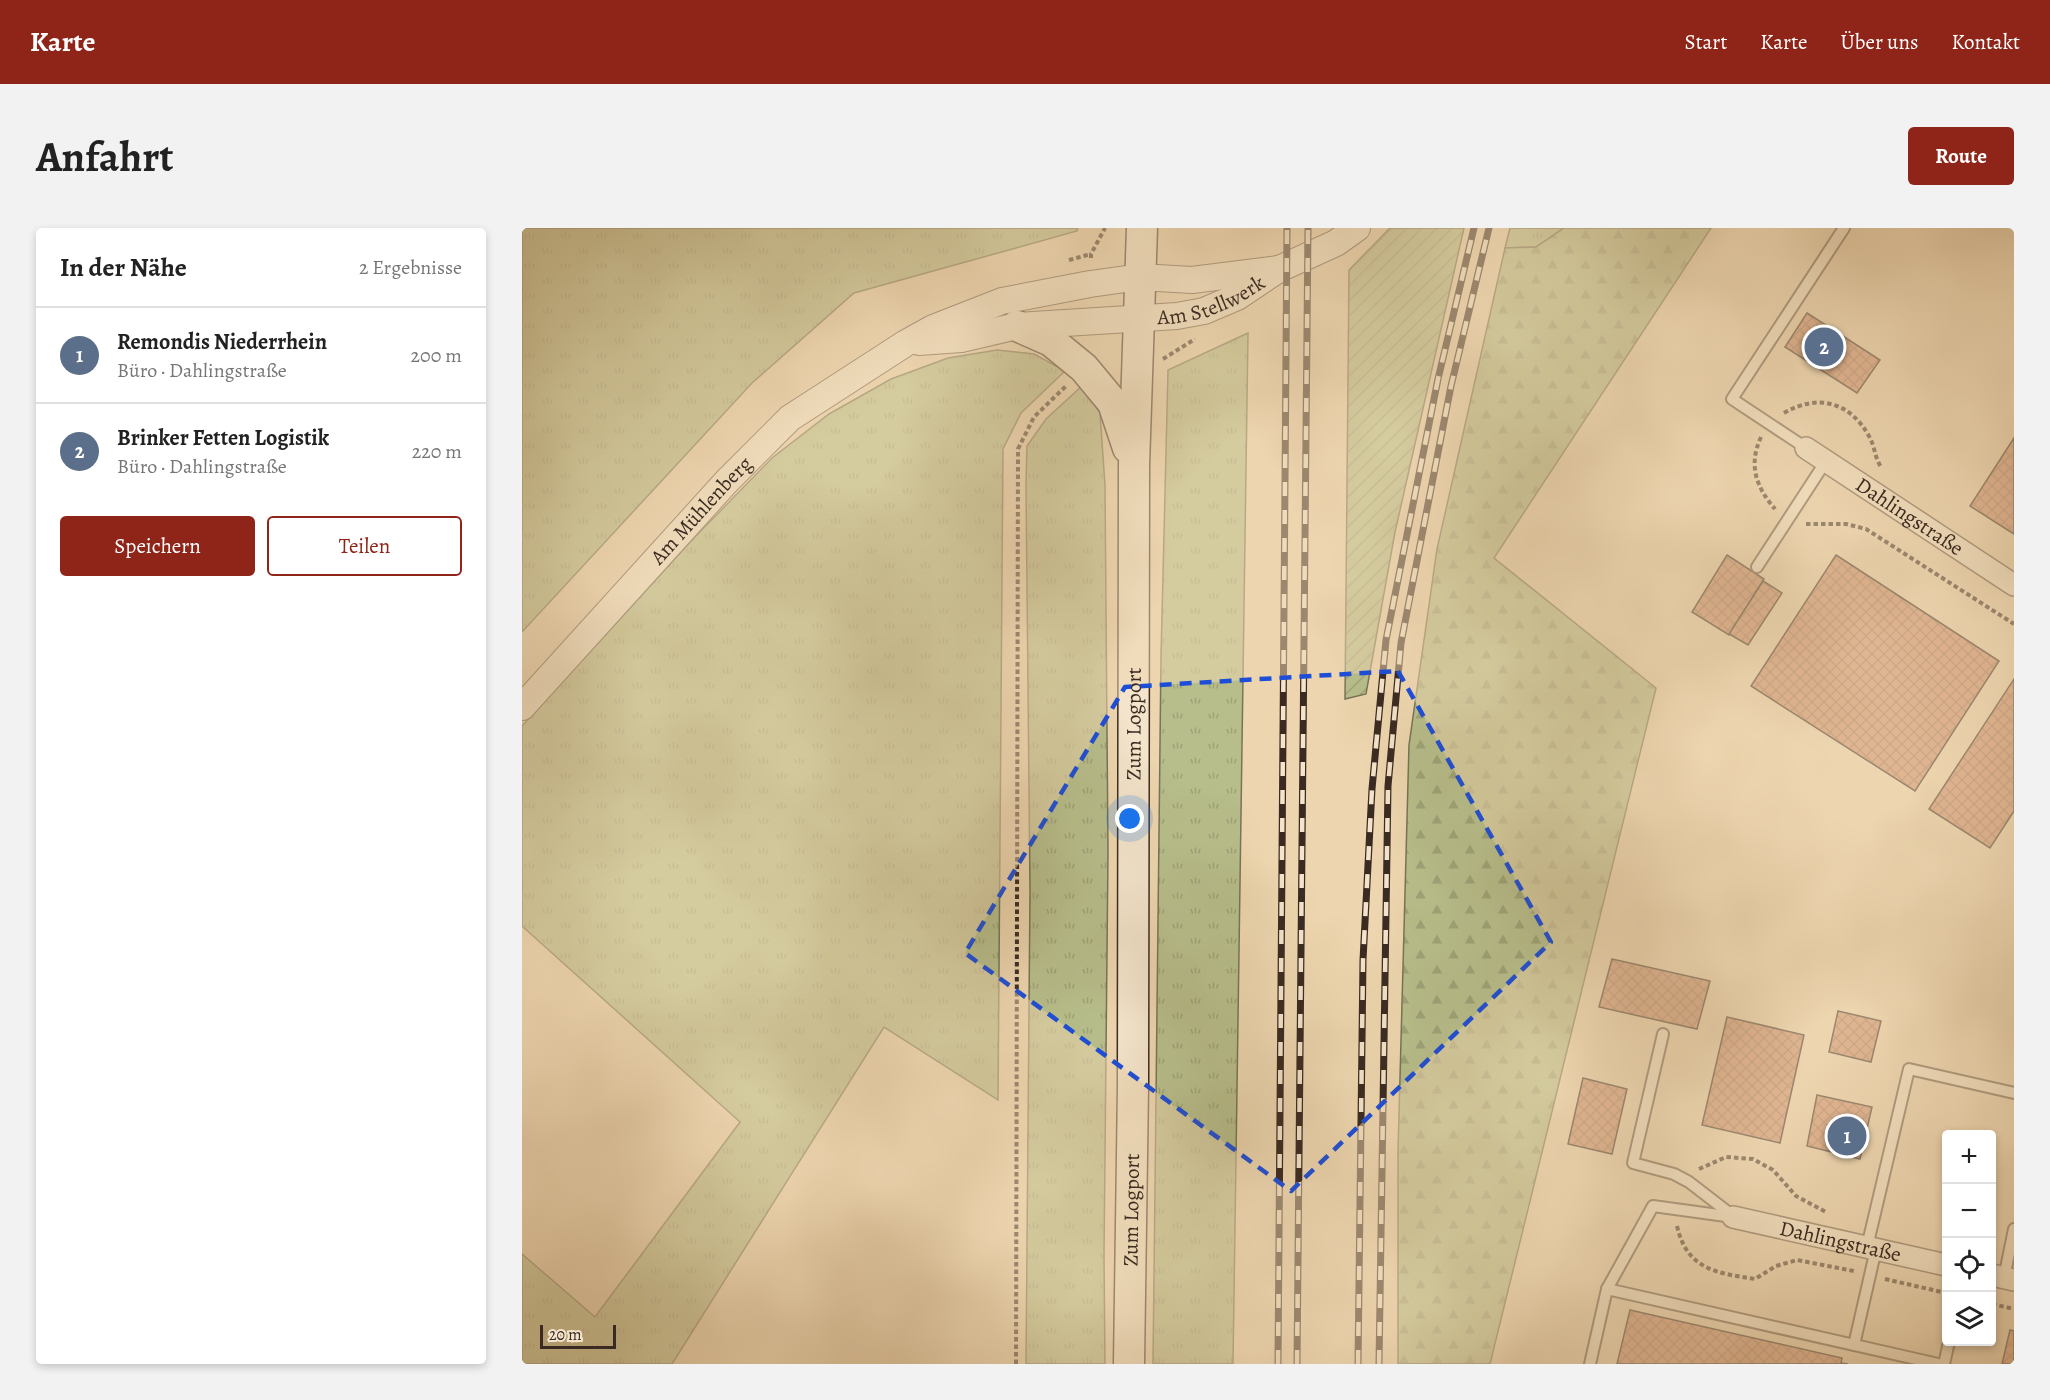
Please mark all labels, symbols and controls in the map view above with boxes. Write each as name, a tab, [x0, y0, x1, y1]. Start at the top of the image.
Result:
text: Karte	[30, 23, 95, 61]
text: Start	[1685, 28, 1727, 56]
text: Karte	[1760, 28, 1808, 56]
text: Über uns	[1841, 28, 1918, 56]
text: Kontakt	[1951, 28, 2020, 56]
button: Route	[1908, 127, 2014, 185]
text: Anfahrt	[36, 128, 173, 185]
text: In der Nähe	[60, 250, 187, 285]
text: 2 Ergebnisse	[359, 254, 462, 281]
street label: Am Stellwerk	[1155, 268, 1271, 331]
pin: 2	[1804, 324, 1844, 370]
text: Remondis Niederrhein	[117, 327, 327, 357]
text: 1	[76, 342, 83, 369]
text: 200 m	[411, 342, 462, 369]
text: Büro · Dahlingstraße	[117, 357, 287, 384]
text: Brinker Fetten Logistik	[117, 423, 329, 453]
text: 2	[75, 438, 84, 465]
text: 220 m	[412, 438, 462, 465]
street label: Am Mühlenberg	[643, 450, 758, 571]
text: Büro · Dahlingstraße	[117, 453, 287, 480]
street label: Dahlingstraße	[1850, 470, 1969, 562]
button: Speichern	[60, 516, 255, 576]
button: Teilen	[267, 516, 462, 576]
street label: Zum Logport	[1119, 667, 1148, 781]
your location	[1115, 804, 1144, 833]
pin: 1	[1828, 1114, 1866, 1158]
map controls	[1942, 1130, 1996, 1346]
button: +	[1942, 1130, 1996, 1184]
street label: Zum Logport	[1116, 1153, 1146, 1267]
button: −	[1942, 1184, 1996, 1238]
street label: Dahlingstraße	[1777, 1214, 1904, 1268]
button: locate	[1942, 1238, 1996, 1292]
button: layers	[1942, 1292, 1996, 1346]
scale bar	[540, 1322, 616, 1350]
text: 20 m	[549, 1324, 582, 1346]

